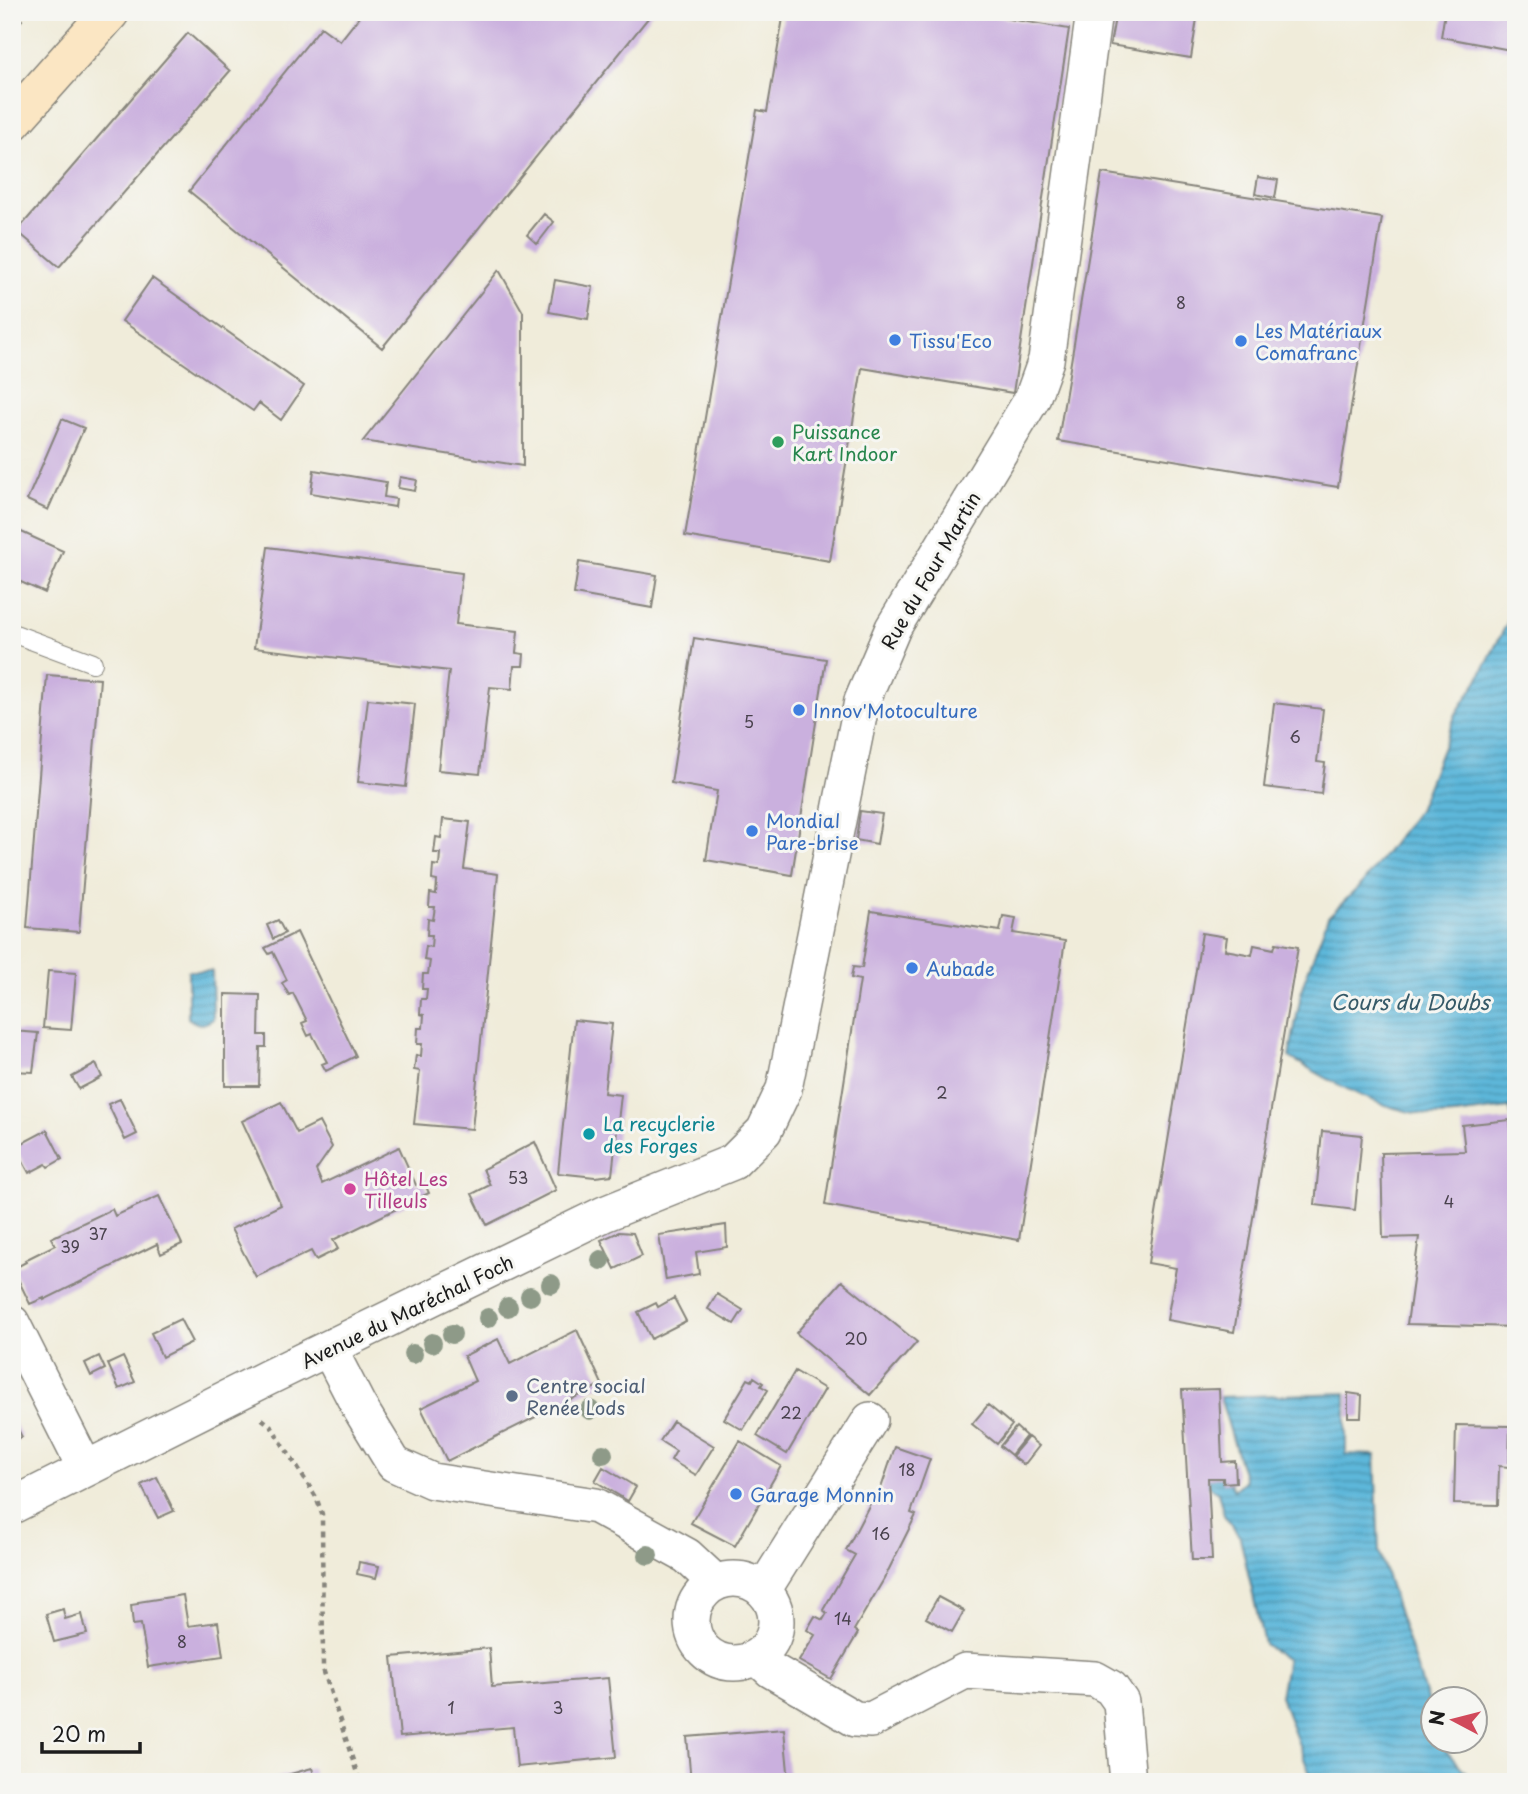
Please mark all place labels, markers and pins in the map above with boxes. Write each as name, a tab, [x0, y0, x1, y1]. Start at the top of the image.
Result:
place label: Les Matériaux Comafranc	[1255, 316, 1382, 366]
place label: Tissu'Eco	[909, 326, 992, 354]
marker: Tissu'Eco	[887, 332, 903, 348]
marker: Les Matériaux Comafranc	[1233, 333, 1249, 349]
place label: Puissance Kart Indoor	[792, 417, 898, 467]
marker: Puissance Kart Indoor	[770, 434, 786, 450]
place label: Innov'Motoculture	[813, 696, 978, 724]
marker: Innov'Motoculture	[791, 702, 807, 718]
place label: Mondial Pare-brise	[766, 806, 859, 856]
marker: Mondial Pare-brise	[744, 823, 760, 839]
place label: Aubade	[926, 954, 995, 982]
marker: Aubade	[904, 960, 920, 976]
place label: La recyclerie des Forges	[603, 1109, 715, 1159]
marker: La recyclerie des Forges	[581, 1126, 597, 1142]
place label: Hôtel Les Tilleuls	[364, 1164, 448, 1214]
marker: Hôtel Les Tilleuls	[342, 1181, 358, 1197]
place label: Centre social Renée Lods	[526, 1371, 646, 1421]
marker: Centre social Renée Lods	[504, 1388, 520, 1404]
place label: Garage Monnin	[750, 1480, 894, 1508]
marker: Garage Monnin	[728, 1486, 744, 1502]

